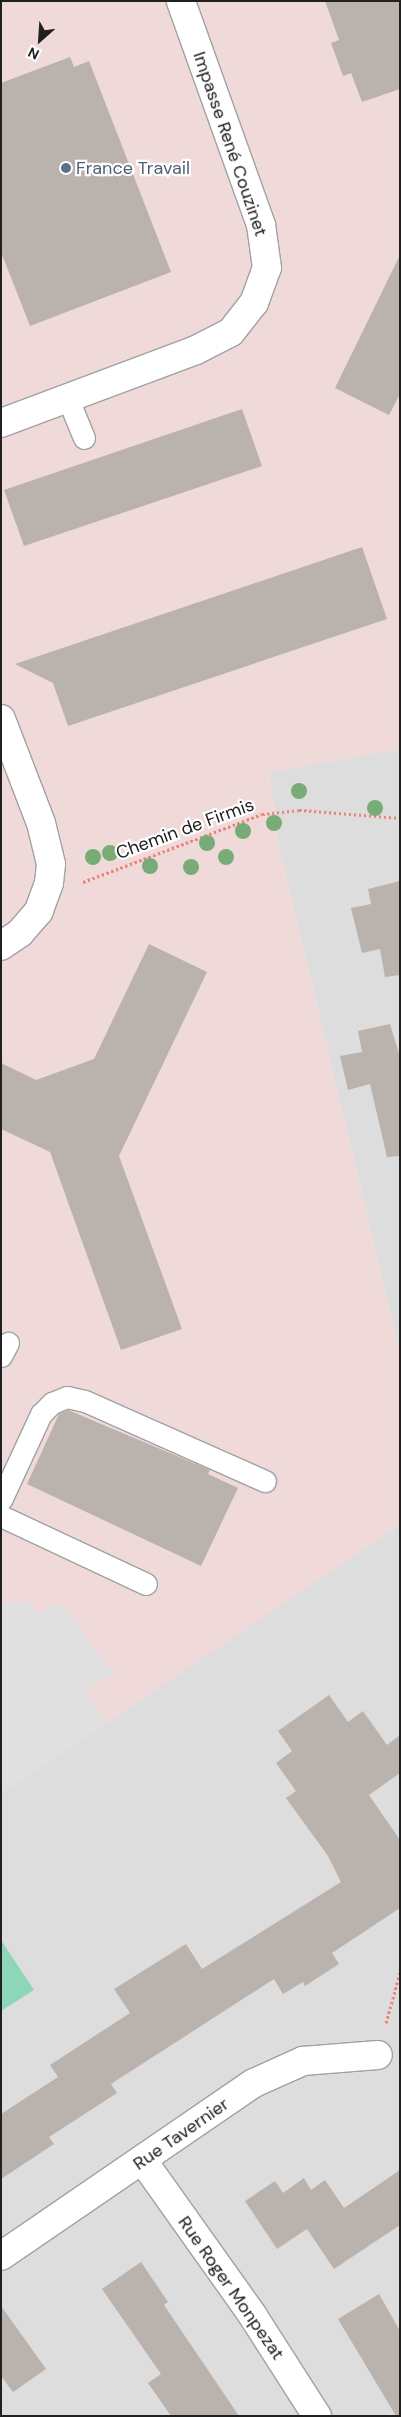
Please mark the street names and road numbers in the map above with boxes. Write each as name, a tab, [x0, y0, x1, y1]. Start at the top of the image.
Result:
street label: Impasse René Couzinet	[188, 49, 272, 239]
street label: Chemin de Firmis	[113, 794, 257, 864]
street label: Rue Tavernier	[129, 2093, 233, 2175]
street label: Rue Roger Monpezat	[173, 2212, 289, 2364]

